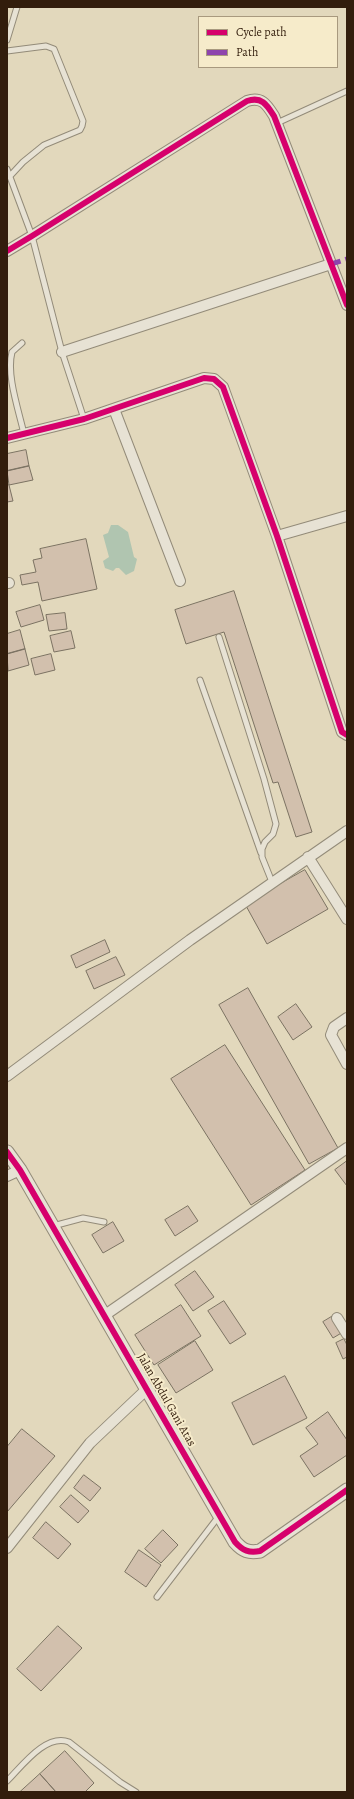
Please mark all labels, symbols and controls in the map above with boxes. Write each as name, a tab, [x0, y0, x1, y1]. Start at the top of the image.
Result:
legend	[198, 16, 338, 68]
text: Cycle path	[236, 24, 287, 40]
text: Path	[236, 44, 258, 60]
street label: Jalan Abdul Gani Atas	[134, 1351, 198, 1449]

